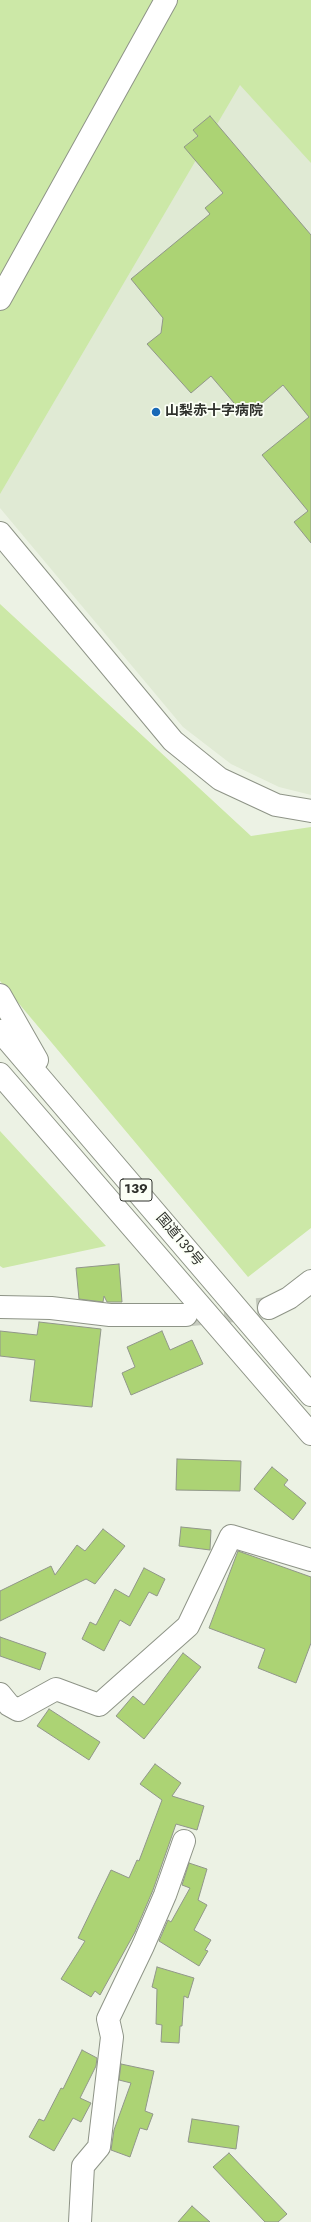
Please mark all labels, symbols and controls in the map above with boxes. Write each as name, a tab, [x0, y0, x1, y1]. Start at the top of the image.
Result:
place label: 山梨赤十字病院	[165, 404, 263, 420]
marker: 山梨赤十字病院	[150, 406, 162, 418]
road number: 139	[120, 1179, 152, 1201]
street label: 国道139号	[152, 1210, 206, 1270]

